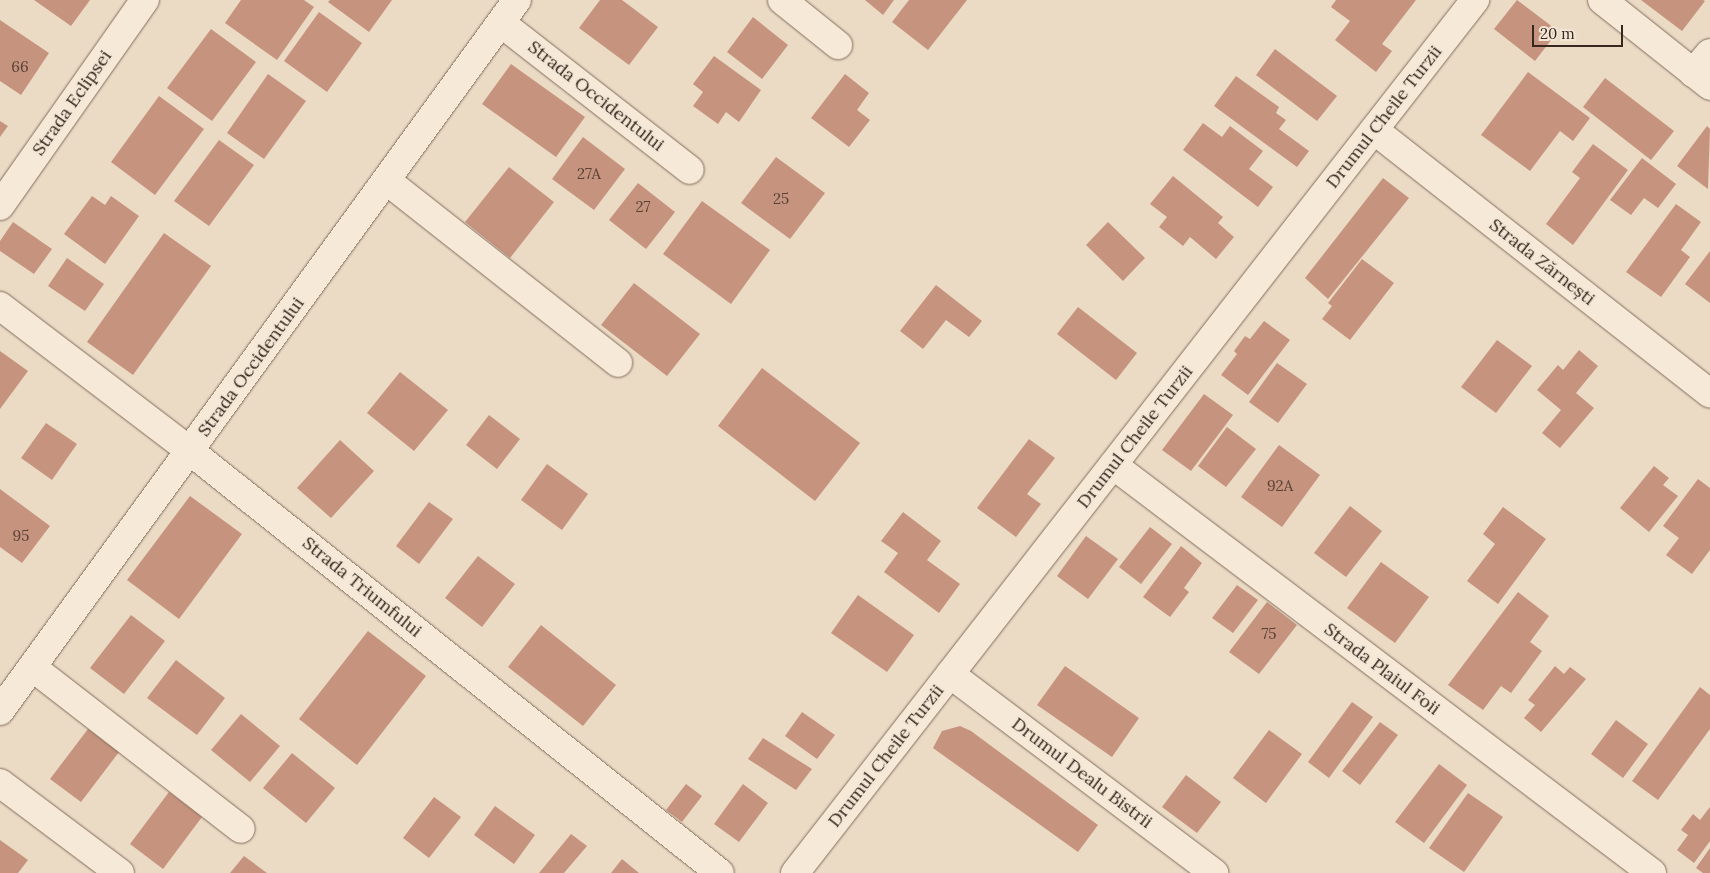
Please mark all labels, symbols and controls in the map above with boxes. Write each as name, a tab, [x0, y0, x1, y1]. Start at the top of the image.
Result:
scale bar	[1535, 15, 1626, 47]
text: 20 m	[1540, 24, 1575, 43]
street label: Strada Occidentului	[524, 36, 668, 156]
street label: Drumul Cheile Turzii	[1322, 41, 1446, 193]
street label: Strada Eclipsei	[28, 46, 116, 160]
house number: 66	[11, 58, 29, 76]
house number: 27A	[577, 165, 601, 183]
house number: 25	[773, 190, 789, 208]
house number: 27	[636, 198, 650, 216]
street label: Strada Zărnești	[1485, 214, 1599, 310]
street label: Strada Occidentului	[193, 293, 309, 441]
street label: Drumul Cheile Turzii	[1073, 361, 1197, 513]
house number: 92A	[1267, 477, 1293, 495]
house number: 95	[13, 527, 29, 545]
street label: Strada Triumfului	[298, 532, 426, 642]
street label: Strada Plaiul Foii	[1320, 618, 1444, 720]
house number: 75	[1261, 625, 1277, 643]
street label: Drumul Cheile Turzii	[824, 680, 948, 832]
street label: Drumul Dealu Bistrii	[1007, 713, 1157, 833]

